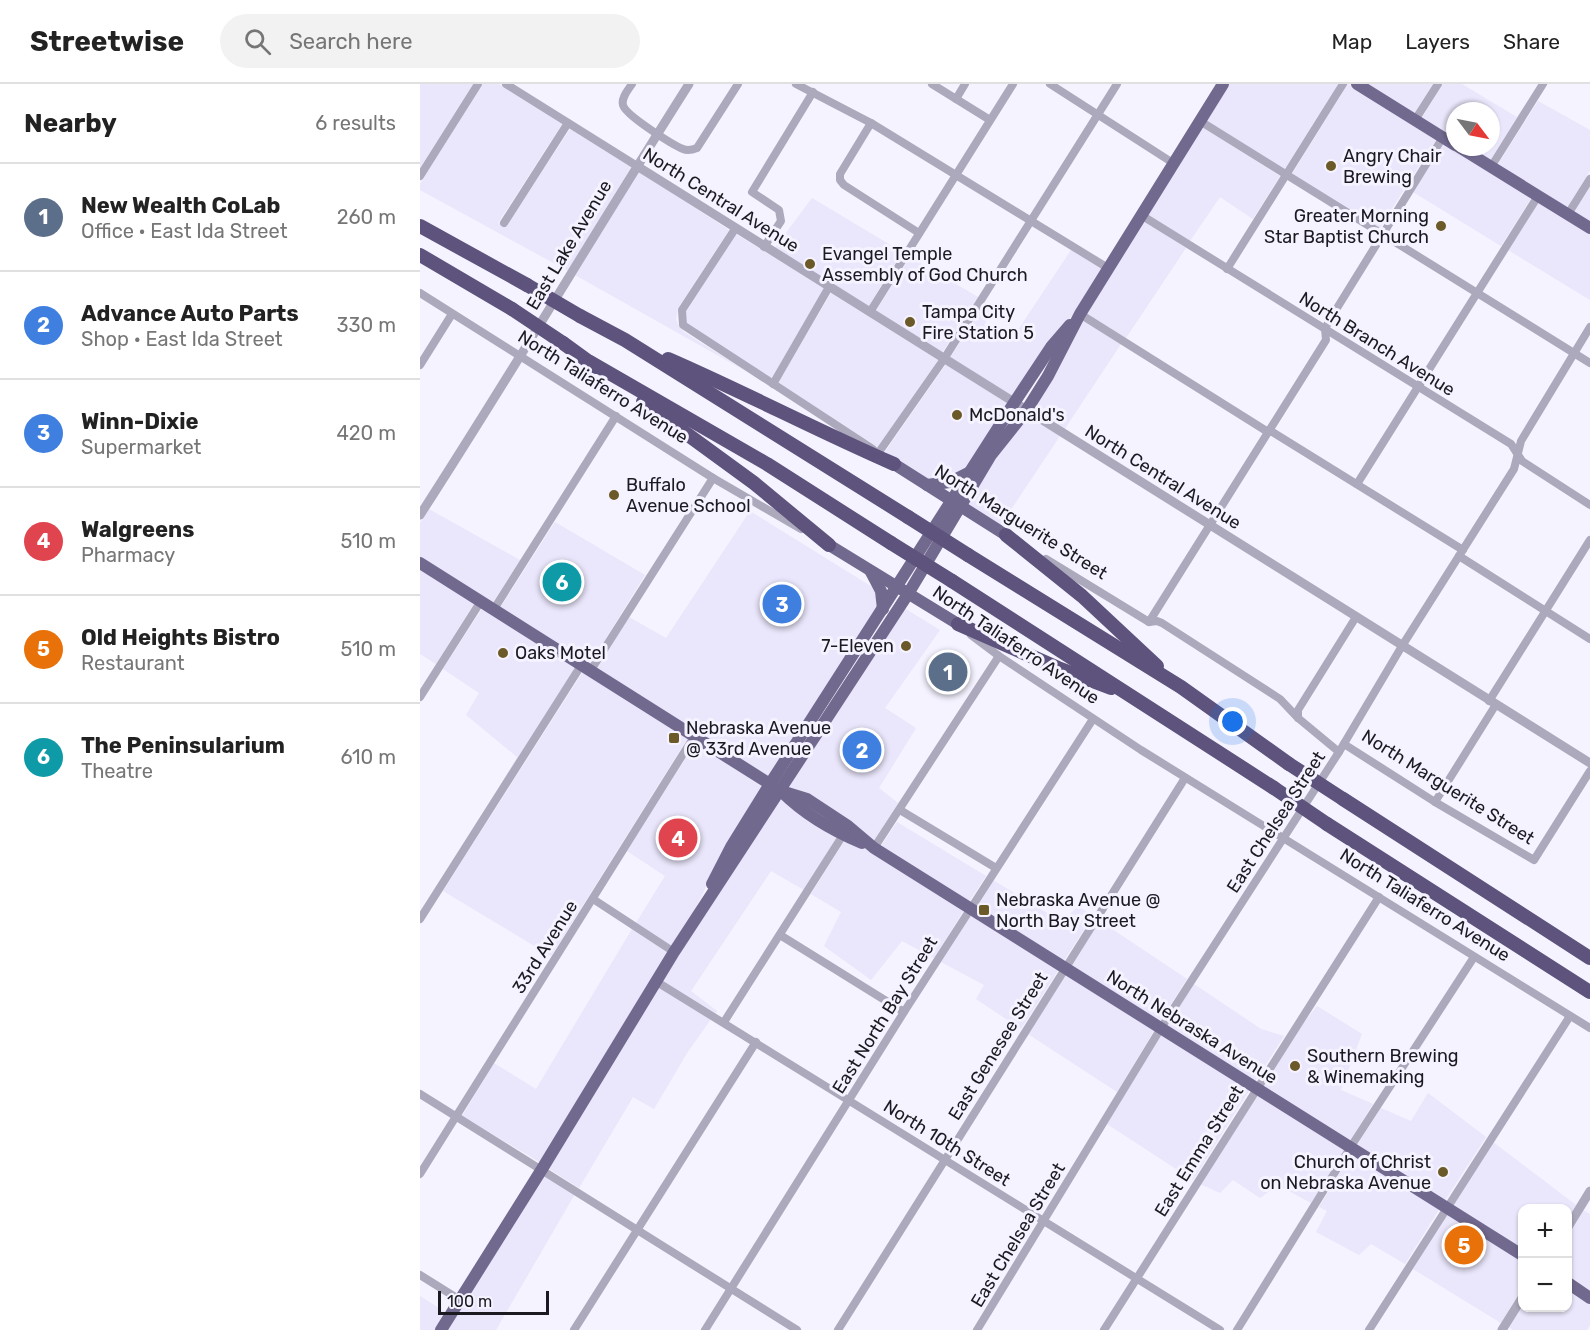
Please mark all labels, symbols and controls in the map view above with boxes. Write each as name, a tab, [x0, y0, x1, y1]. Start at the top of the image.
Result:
search box	[220, 14, 640, 68]
text: Streetwise	[30, 25, 184, 58]
icon: search	[241, 25, 274, 58]
text: Search here	[289, 28, 413, 55]
text: Map	[1331, 29, 1372, 54]
text: Layers	[1405, 29, 1470, 54]
text: Share	[1503, 29, 1560, 54]
north arrow	[1446, 102, 1500, 156]
text: Nearby	[24, 108, 117, 139]
text: 6 results	[315, 111, 396, 135]
street label: North Central Avenue	[639, 143, 803, 257]
place label: Angry Chair Brewing	[1343, 145, 1442, 188]
marker: Angry Chair Brewing	[1324, 159, 1338, 173]
street label: East Lake Avenue	[522, 176, 616, 314]
text: New Wealth CoLab	[81, 192, 280, 219]
text: 1	[39, 205, 48, 229]
text: 260 m	[337, 205, 396, 229]
place label: Greater Morning Star Baptist Church	[1264, 205, 1429, 248]
text: Office · East Ida Street	[81, 219, 288, 243]
marker: Greater Morning Star Baptist Church	[1434, 219, 1448, 233]
place label: Evangel Temple Assembly of God Church	[822, 243, 1028, 286]
marker: Evangel Temple Assembly of God Church	[803, 257, 817, 271]
street label: North Branch Avenue	[1295, 287, 1459, 401]
text: Advance Auto Parts	[81, 300, 299, 327]
place label: Tampa City Fire Station 5	[922, 301, 1034, 344]
text: 2	[37, 313, 50, 337]
text: 330 m	[337, 313, 396, 337]
marker: Tampa City Fire Station 5	[903, 315, 917, 329]
street label: North Taliaferro Avenue	[514, 326, 692, 448]
text: Shop · East Ida Street	[81, 327, 283, 351]
place label: McDonald's	[969, 404, 1065, 426]
text: Winn-Dixie	[81, 408, 199, 435]
marker: McDonald's	[950, 408, 964, 422]
street label: North Central Avenue	[1081, 420, 1245, 534]
text: 3	[37, 421, 50, 445]
text: 420 m	[336, 421, 396, 445]
text: Supermarket	[81, 435, 201, 459]
street label: North Marguerite Street	[931, 460, 1111, 584]
place label: Buffalo Avenue School	[626, 474, 751, 517]
marker: Buffalo Avenue School	[607, 488, 621, 502]
text: Walgreens	[81, 516, 194, 543]
text: 4	[37, 529, 50, 553]
text: 510 m	[340, 529, 396, 553]
text: Pharmacy	[81, 543, 175, 567]
pin: 6	[542, 560, 582, 604]
street label: North Taliaferro Avenue	[928, 581, 1104, 709]
pin: 3	[762, 582, 802, 626]
text: Old Heights Bistro	[81, 624, 280, 651]
place label: 7-Eleven	[821, 635, 894, 657]
text: 5	[37, 637, 50, 661]
text: 510 m	[340, 637, 396, 661]
marker: 7-Eleven	[899, 639, 913, 653]
place label: Oaks Motel	[515, 642, 606, 664]
marker: Oaks Motel	[496, 646, 510, 660]
pin: 1	[928, 650, 968, 694]
text: Restaurant	[81, 651, 185, 675]
your location	[1218, 707, 1247, 736]
place label: Nebraska Avenue @ 33rd Avenue	[686, 717, 831, 760]
street label: North Marguerite Street	[1358, 725, 1538, 849]
pin: 2	[842, 728, 882, 772]
marker: Nebraska Avenue @ 33rd Avenue	[667, 731, 681, 745]
text: The Peninsularium	[81, 732, 285, 759]
text: 6	[37, 745, 50, 769]
text: 610 m	[340, 745, 396, 769]
street label: East Chelsea Street	[1222, 747, 1330, 897]
text: Theatre	[81, 759, 153, 783]
pin: 4	[658, 816, 698, 861]
street label: North Taliaferro Avenue	[1336, 844, 1514, 966]
place label: Nebraska Avenue @ North Bay Street	[996, 889, 1161, 932]
street label: 33rd Avenue	[508, 896, 582, 998]
marker: Nebraska Avenue @ North Bay Street	[977, 903, 991, 917]
street label: East North Bay Street	[828, 932, 942, 1098]
street label: North Nebraska Avenue	[1103, 965, 1281, 1089]
street label: East Genesee Street	[943, 968, 1053, 1124]
place label: Southern Brewing & Winemaking	[1307, 1045, 1459, 1088]
marker: Southern Brewing & Winemaking	[1288, 1059, 1302, 1073]
street label: East Emma Street	[1150, 1081, 1248, 1221]
street label: North 10th Street	[879, 1095, 1015, 1191]
place label: Church of Christ on Nebraska Avenue	[1260, 1151, 1431, 1194]
street label: East Chelsea Street	[966, 1159, 1070, 1311]
marker: Church of Christ on Nebraska Avenue	[1436, 1165, 1450, 1179]
map controls	[1518, 1204, 1572, 1312]
button: +	[1518, 1204, 1572, 1258]
pin: 5	[1444, 1222, 1484, 1268]
button: −	[1518, 1258, 1572, 1312]
scale bar	[438, 1288, 549, 1316]
text: 100 m	[447, 1292, 492, 1311]

